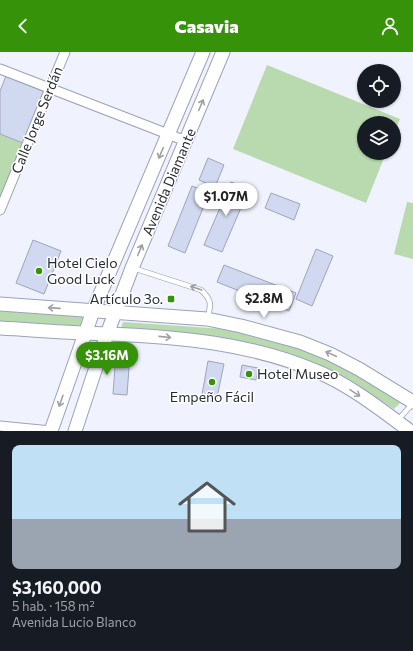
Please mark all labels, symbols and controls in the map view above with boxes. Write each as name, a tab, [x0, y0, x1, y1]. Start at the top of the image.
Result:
icon: back	[12, 15, 34, 37]
text: Casavia	[174, 15, 239, 37]
icon: person	[379, 15, 401, 37]
street label: Calle Jorge Serdán	[7, 64, 66, 176]
map controls	[357, 64, 401, 160]
button: locate	[357, 64, 401, 108]
one-way arrow	[198, 99, 206, 111]
button: layers	[357, 116, 401, 160]
street label: Avenida Diamante	[138, 126, 199, 238]
one-way arrow	[157, 146, 164, 158]
pin: $1.07M	[193, 183, 259, 217]
text: $1.07M	[204, 188, 248, 204]
one-way arrow	[137, 245, 144, 257]
place label: Hotel Cielo Good Luck	[47, 254, 118, 287]
marker: Hotel Cielo Good Luck	[34, 266, 44, 276]
one-way arrow	[189, 284, 202, 291]
pin: $2.8M	[236, 285, 292, 319]
place label: Artículo 3o.	[90, 290, 163, 307]
text: $2.8M	[245, 290, 283, 306]
marker: Artículo 3o.	[166, 294, 176, 304]
one-way arrow	[48, 305, 61, 312]
one-way arrow	[158, 333, 171, 340]
pin: $3.16M	[74, 342, 140, 376]
text: $3.16M	[85, 347, 129, 363]
one-way arrow	[325, 350, 337, 357]
place label: Hotel Museo	[257, 365, 338, 382]
marker: Hotel Museo	[244, 369, 254, 379]
marker: Empeño Fácil	[207, 377, 217, 387]
place label: Empeño Fácil	[170, 388, 254, 405]
one-way arrow	[349, 389, 360, 397]
one-way arrow	[57, 394, 65, 406]
icon: home	[171, 471, 243, 543]
text: $3,160,000	[12, 577, 102, 598]
text: 5 hab. · 158 m²	[12, 598, 95, 614]
text: Avenida Lucio Blanco	[12, 614, 136, 630]

